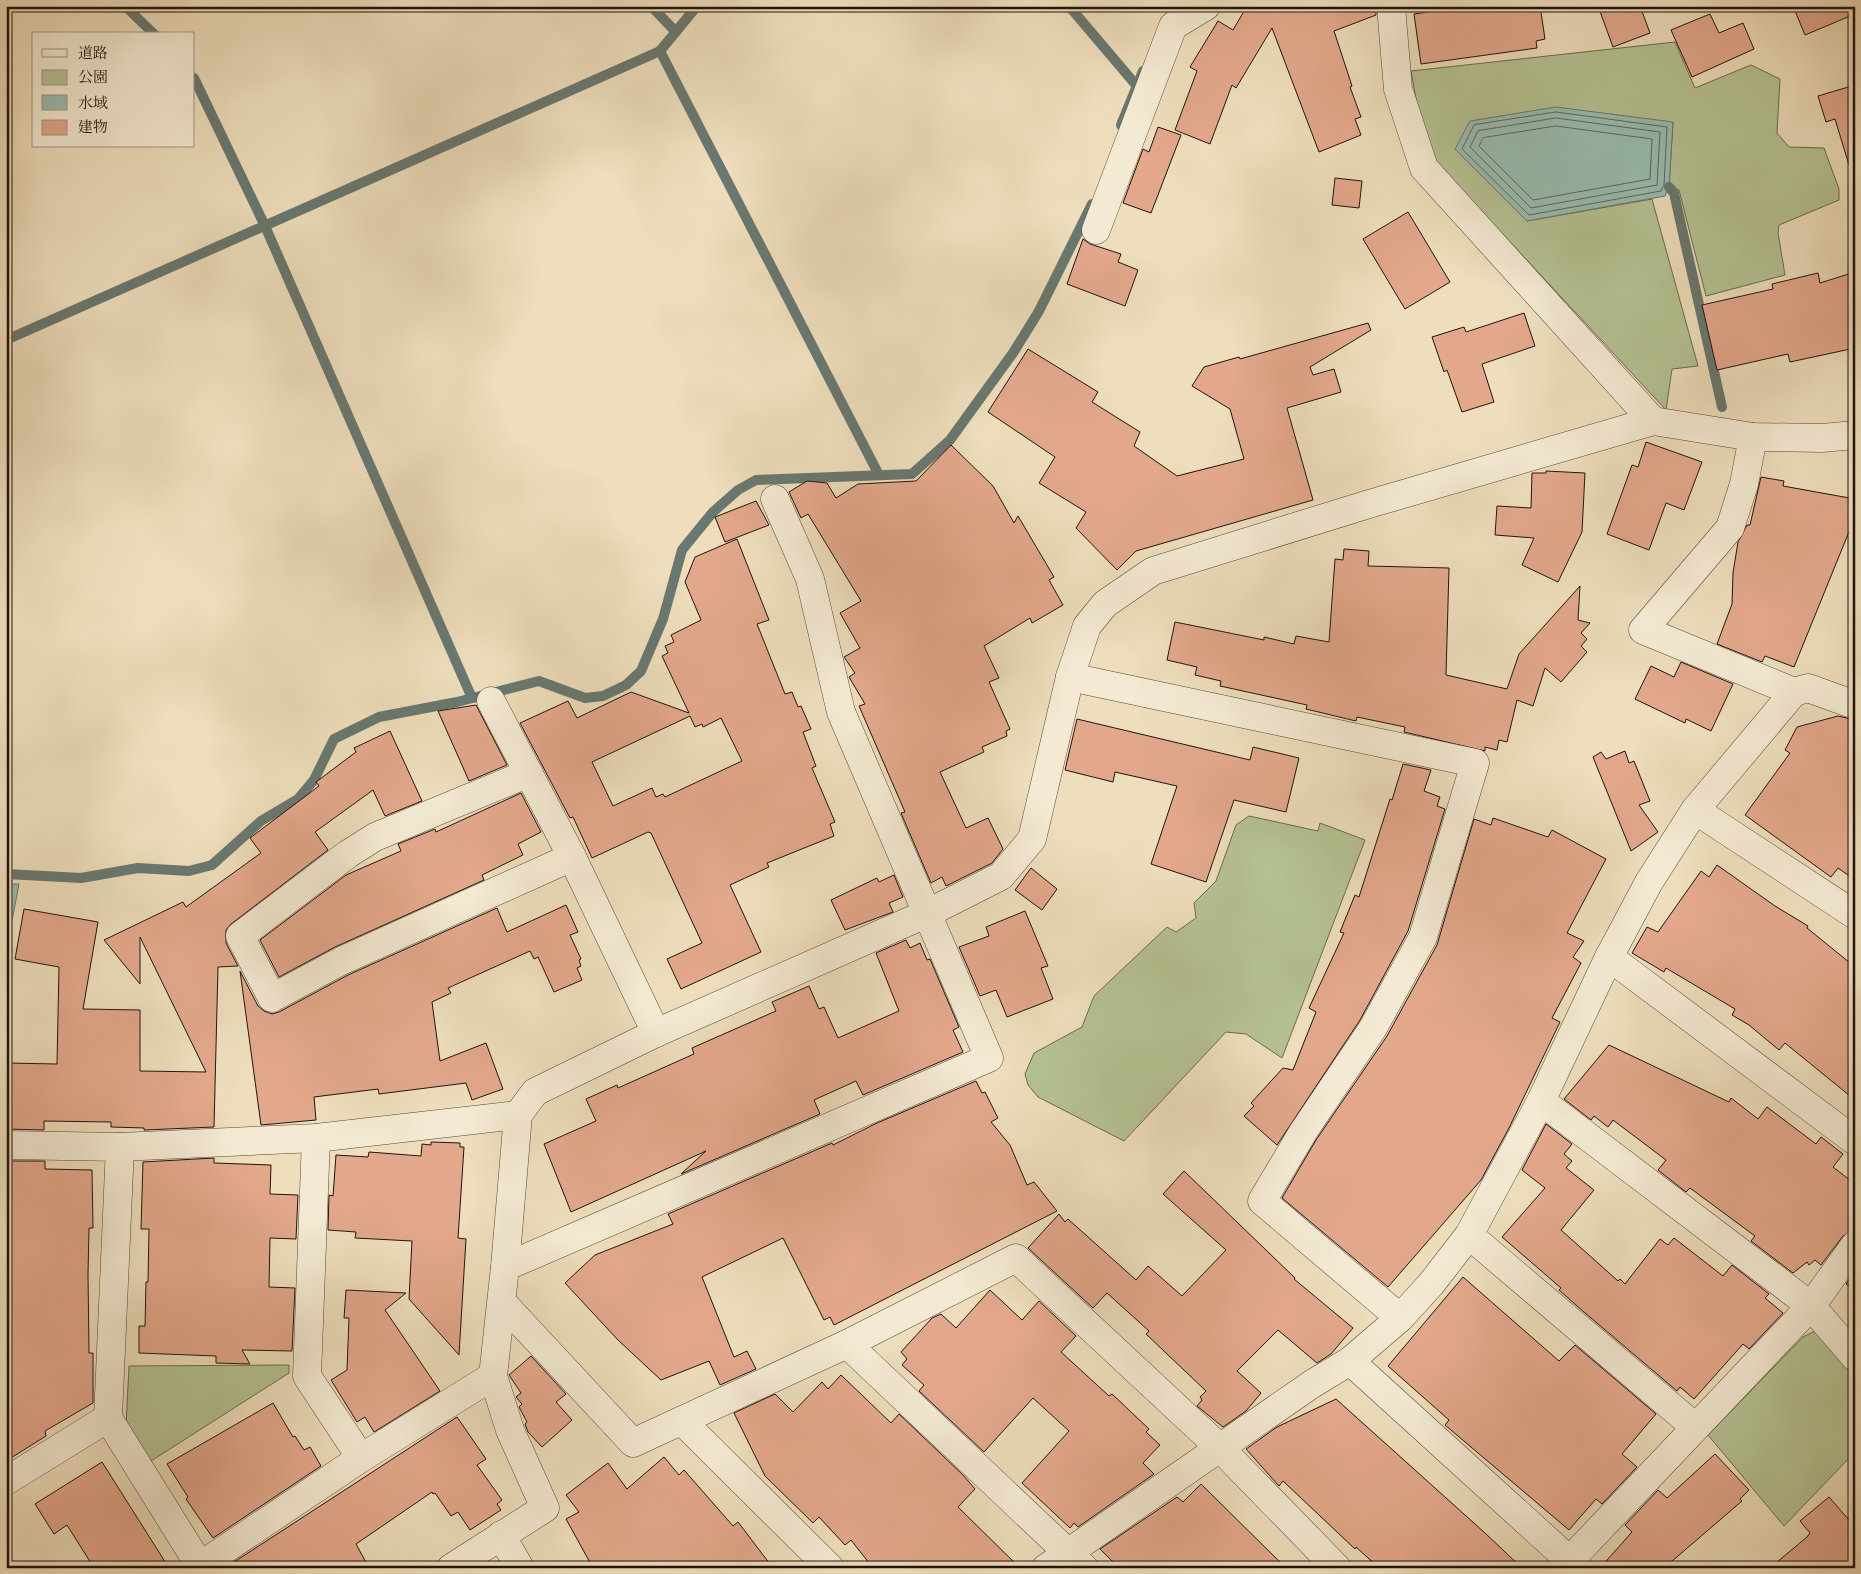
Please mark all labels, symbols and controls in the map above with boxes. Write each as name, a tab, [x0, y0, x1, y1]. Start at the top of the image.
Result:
legend	[32, 32, 195, 148]
text: 道路	[78, 43, 108, 62]
text: 公園	[78, 67, 108, 86]
text: 水域	[78, 93, 108, 112]
text: 建物	[78, 117, 108, 136]

